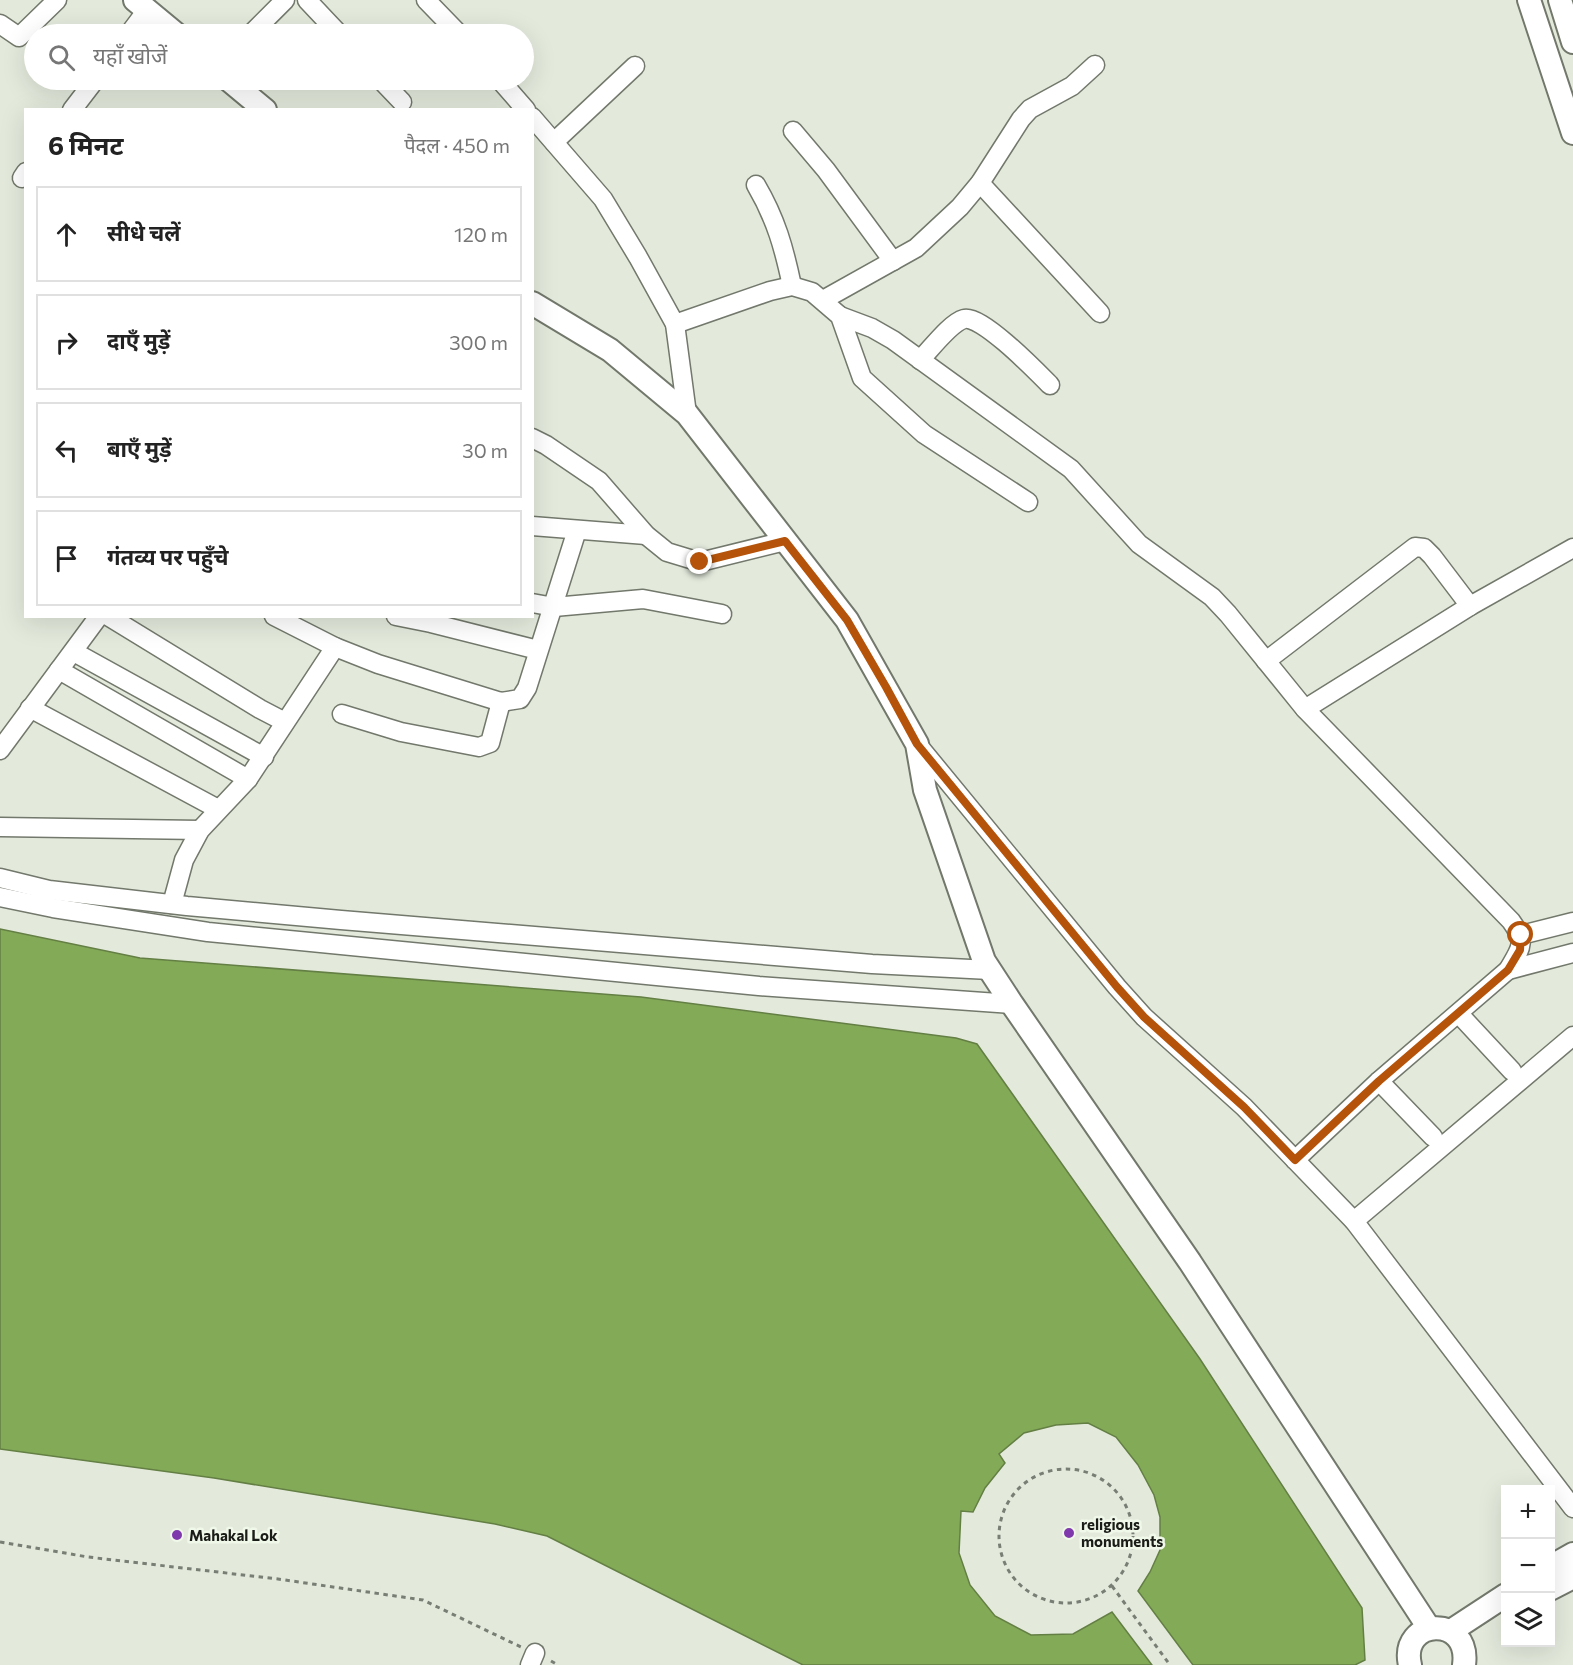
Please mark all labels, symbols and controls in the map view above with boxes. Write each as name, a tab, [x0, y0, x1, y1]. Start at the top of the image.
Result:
search box	[24, 24, 534, 90]
icon: search	[45, 41, 78, 74]
text: यहाँ खोजें	[93, 42, 167, 69]
text: 6 मिनट	[48, 129, 124, 160]
text: पैदल · 450 m	[404, 133, 510, 157]
icon: ahead	[50, 218, 83, 251]
text: सीधे चलें	[107, 219, 181, 246]
text: 120 m	[454, 222, 508, 246]
icon: right	[50, 326, 83, 359]
text: दाएँ मुड़ें	[107, 327, 170, 354]
text: 300 m	[449, 330, 508, 354]
icon: left	[50, 434, 83, 467]
text: बाएँ मुड़ें	[107, 435, 172, 462]
text: 30 m	[462, 438, 508, 462]
icon: arrive	[50, 542, 83, 575]
text: गंतव्य पर पहुँचे	[107, 543, 229, 570]
route end	[686, 548, 712, 574]
route start	[1507, 921, 1533, 947]
map controls	[1501, 1485, 1555, 1647]
button: +	[1501, 1485, 1555, 1539]
place label: religious monuments	[1081, 1515, 1163, 1550]
place label: Mahakal Lok	[189, 1526, 278, 1544]
marker: religious monuments	[1062, 1526, 1076, 1540]
marker: Mahakal Lok	[170, 1528, 184, 1542]
button: −	[1501, 1539, 1555, 1593]
button: layers	[1501, 1593, 1555, 1647]

